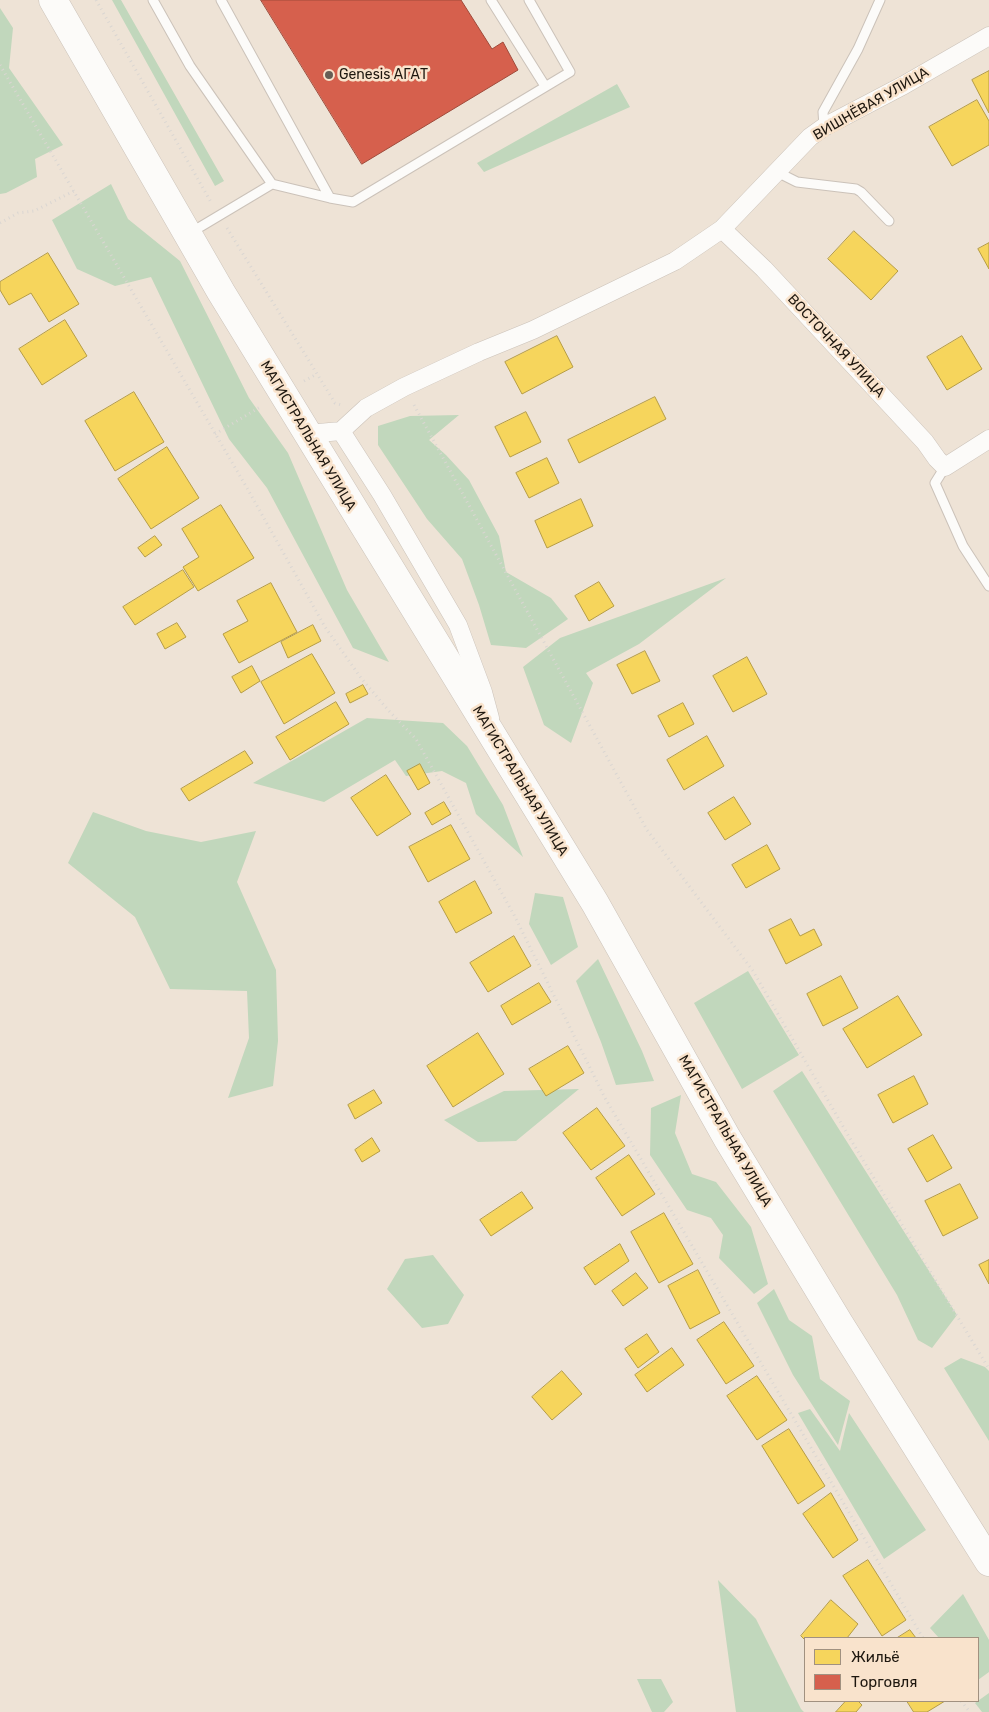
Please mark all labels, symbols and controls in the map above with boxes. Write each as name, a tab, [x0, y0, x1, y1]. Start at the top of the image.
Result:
street label: ВИШНЁВАЯ УЛИЦА	[810, 64, 932, 144]
place label: Genesis АГАТ	[339, 67, 428, 83]
marker: Genesis АГАТ	[323, 69, 335, 81]
street label: ВОСТОЧНАЯ УЛИЦА	[784, 291, 888, 401]
street label: МАГИСТРАЛЬНАЯ УЛИЦА	[256, 358, 360, 514]
street label: МАГИСТРАЛЬНАЯ УЛИЦА	[468, 703, 572, 859]
street label: МАГИСТРАЛЬНАЯ УЛИЦА	[675, 1052, 775, 1210]
legend	[804, 1637, 979, 1702]
text: Жильё	[851, 1648, 900, 1666]
text: Торговля	[851, 1673, 917, 1691]

